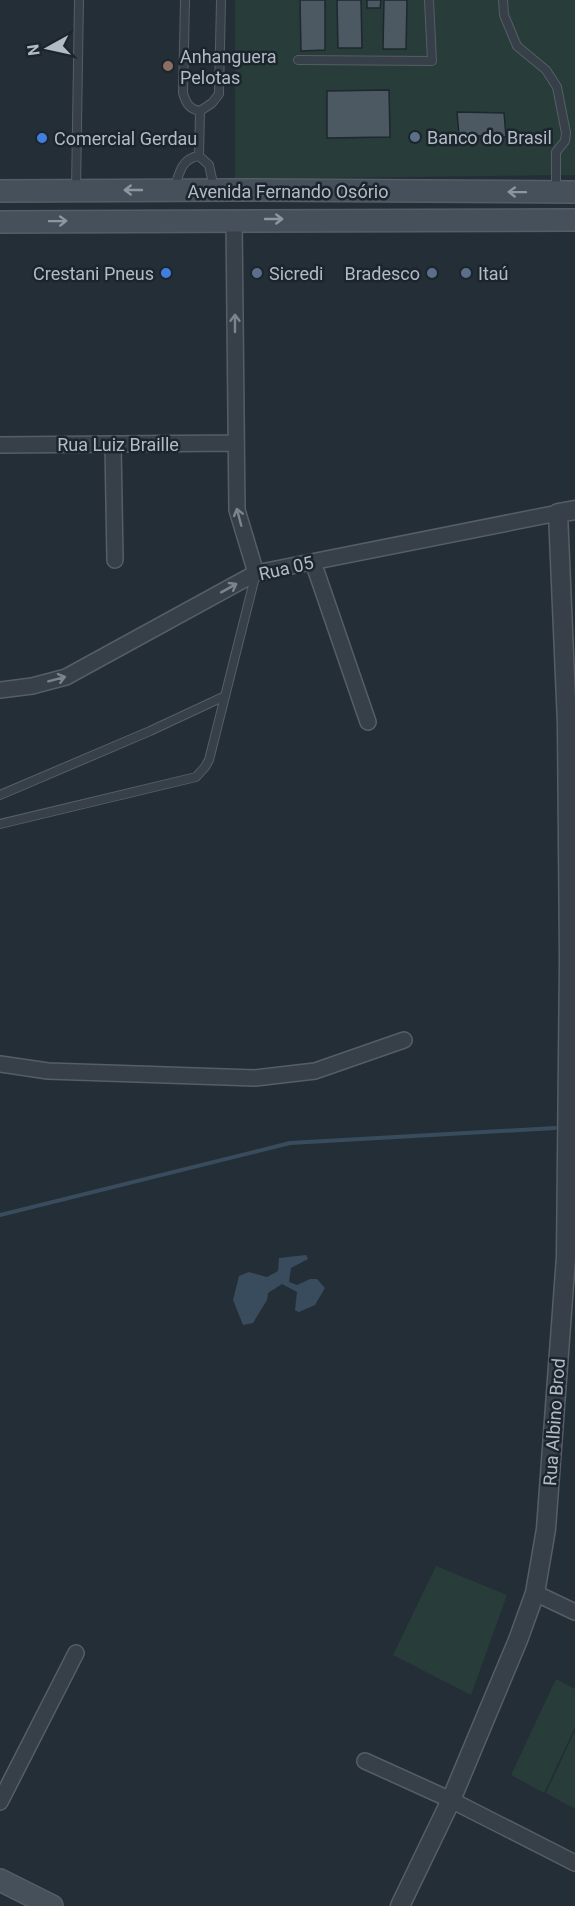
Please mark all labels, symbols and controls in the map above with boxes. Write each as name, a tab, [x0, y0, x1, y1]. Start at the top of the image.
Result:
north arrow	[18, 18, 78, 78]
text: N	[23, 43, 44, 57]
place label: Anhanguera Pelotas	[180, 46, 276, 88]
marker: Anhanguera Pelotas	[161, 59, 175, 73]
place label: Banco do Brasil	[427, 127, 552, 148]
place label: Comercial Gerdau	[54, 128, 197, 149]
marker: Banco do Brasil	[408, 130, 422, 144]
marker: Comercial Gerdau	[35, 131, 49, 145]
street label: Avenida Fernando Osório	[188, 181, 388, 202]
one-way arrow	[123, 184, 143, 196]
one-way arrow	[507, 186, 527, 198]
one-way arrow	[264, 213, 284, 225]
one-way arrow	[48, 215, 68, 227]
place label: Crestani Pneus	[33, 263, 154, 284]
place label: Sicredi	[269, 263, 324, 284]
place label: Bradesco	[345, 263, 420, 284]
place label: Itaú	[478, 263, 509, 284]
marker: Crestani Pneus	[159, 266, 173, 280]
marker: Sicredi	[250, 266, 264, 280]
marker: Bradesco	[425, 266, 439, 280]
marker: Itaú	[459, 266, 473, 280]
one-way arrow	[229, 313, 240, 333]
street label: Rua Luiz Braille	[57, 434, 179, 455]
one-way arrow	[233, 508, 245, 527]
street label: Rua 05	[257, 552, 315, 584]
one-way arrow	[220, 582, 238, 593]
one-way arrow	[47, 673, 66, 685]
street label: Rua Albino Brod	[539, 1357, 569, 1487]

